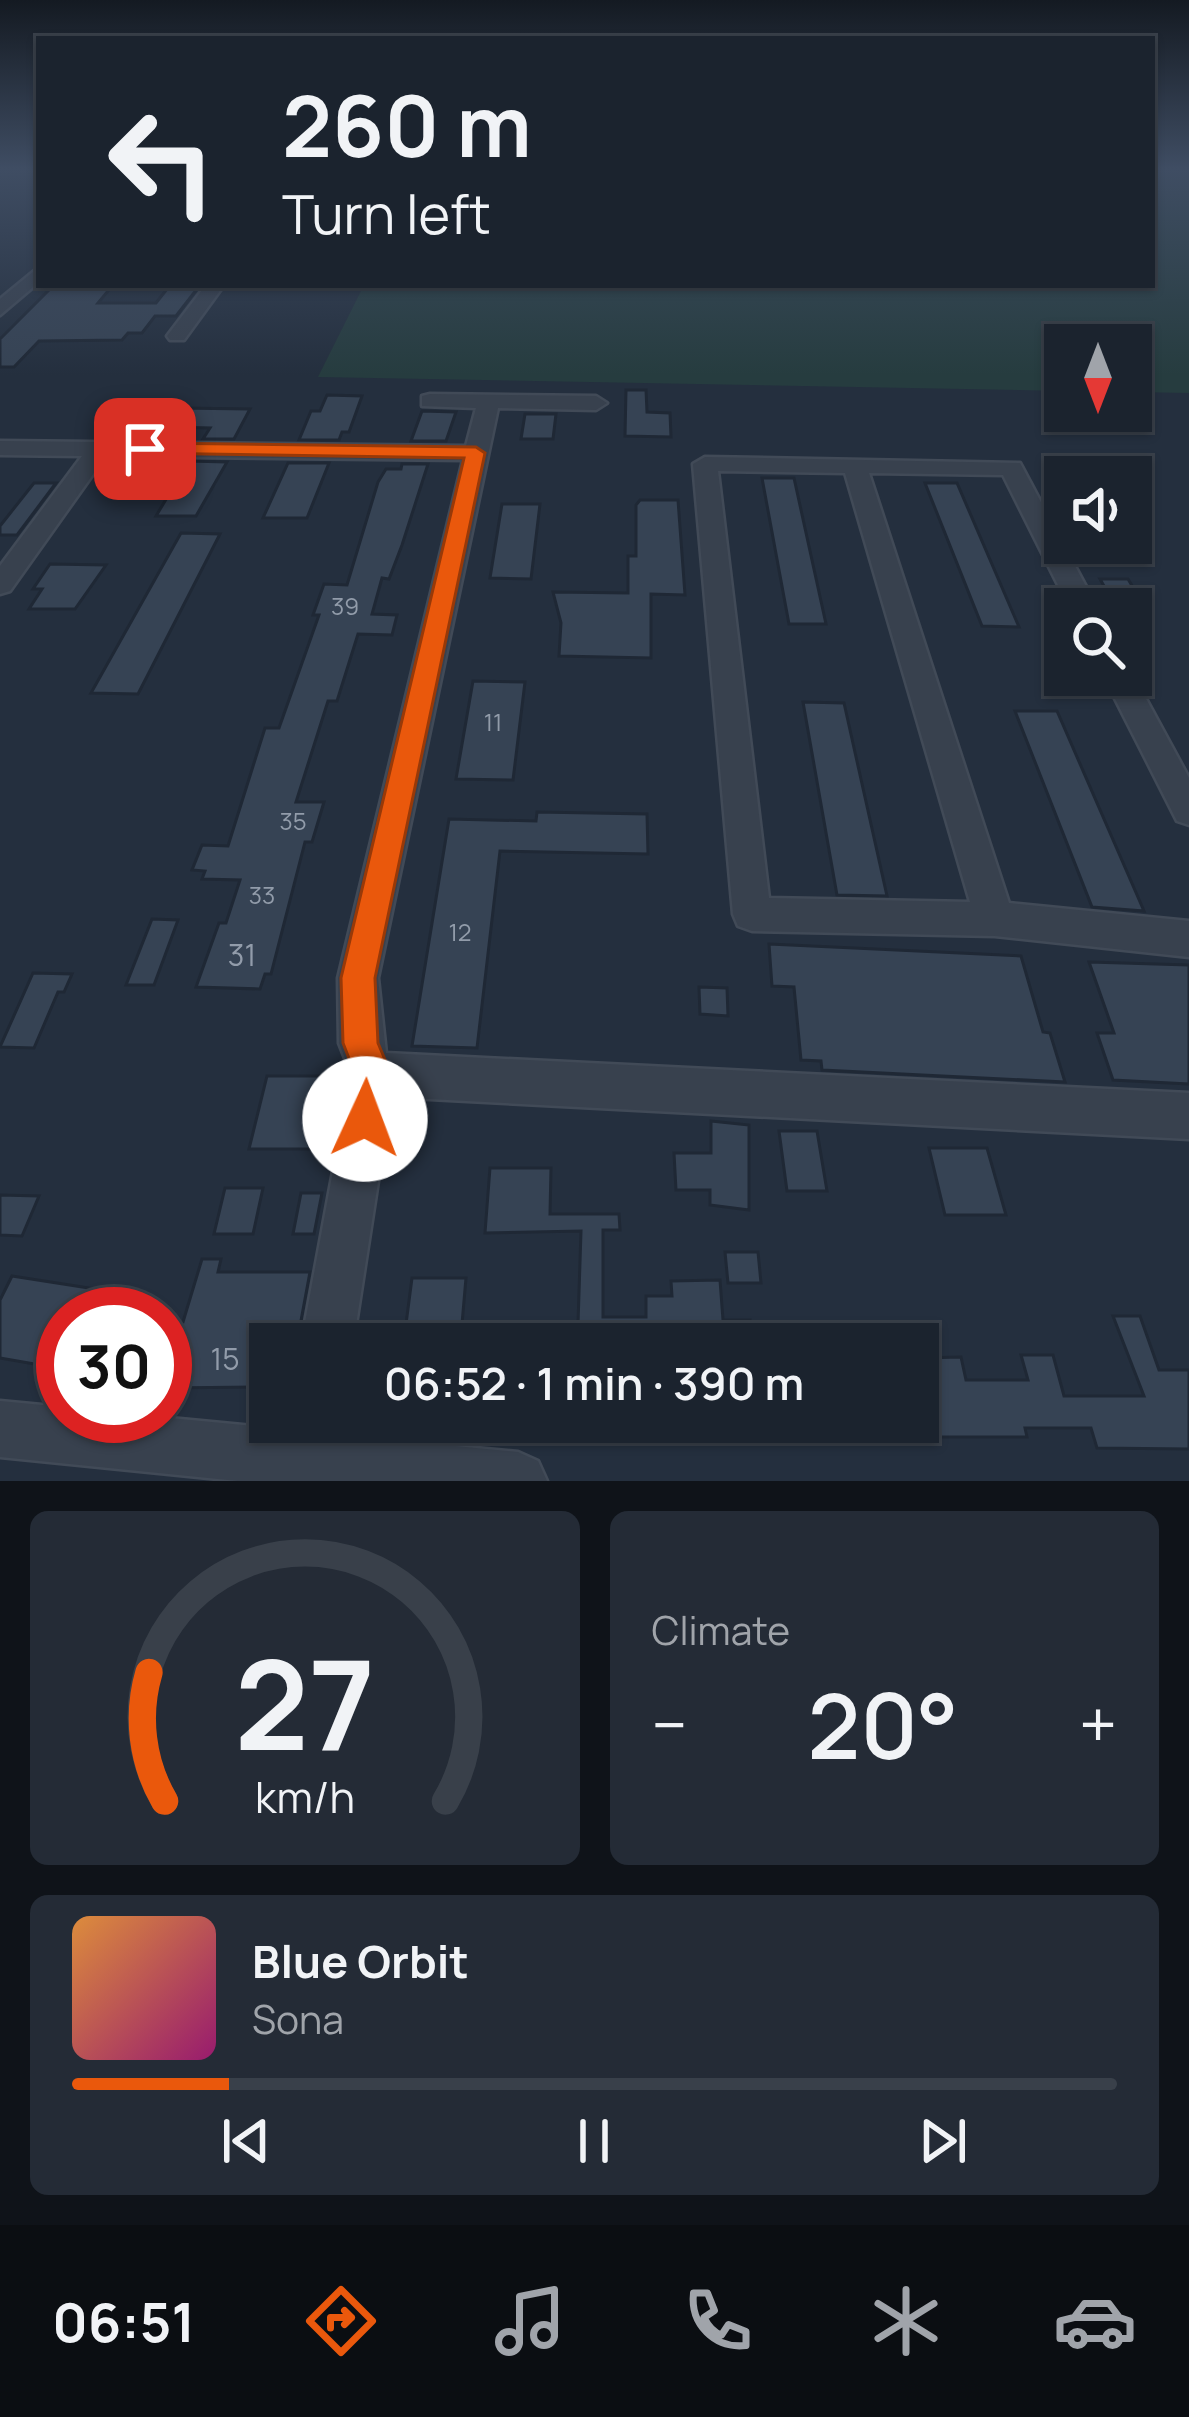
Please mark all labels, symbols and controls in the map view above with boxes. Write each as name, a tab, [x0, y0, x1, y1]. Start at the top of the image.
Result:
text: 260 m	[282, 67, 532, 182]
icon: left	[84, 84, 240, 240]
text: Turn left	[282, 176, 491, 250]
north arrow	[1044, 324, 1152, 432]
map controls	[1044, 324, 1152, 696]
pin	[94, 398, 196, 500]
icon: arrive	[112, 416, 178, 482]
button: sound	[1044, 456, 1152, 564]
button: search	[1044, 588, 1152, 696]
house number: 39	[331, 589, 359, 622]
house number: 11	[484, 705, 502, 738]
house number: 35	[279, 804, 307, 837]
house number: 33	[249, 878, 275, 911]
house number: 12	[448, 915, 472, 948]
house number: 31	[228, 934, 256, 975]
position arrow	[302, 1056, 428, 1182]
speed limit sign: 30	[36, 1287, 192, 1443]
house number: 15	[210, 1338, 240, 1379]
text: 06:52 · 1 min · 390 m	[384, 1352, 804, 1414]
text: Climate	[652, 1603, 790, 1657]
text: 27	[234, 1617, 375, 1787]
text: 20°	[807, 1663, 959, 1786]
text: −	[652, 1679, 687, 1769]
text: +	[1079, 1679, 1117, 1769]
text: km/h	[255, 1767, 355, 1826]
text: Blue Orbit	[252, 1930, 469, 1992]
text: Sona	[252, 1992, 344, 2046]
icon: previous	[213, 2108, 279, 2174]
icon: pause	[561, 2108, 627, 2174]
icon: next	[910, 2108, 976, 2174]
icon: directions	[299, 2279, 383, 2363]
icon: music	[488, 2279, 572, 2363]
icon: phone	[676, 2279, 760, 2363]
icon: climate	[864, 2279, 948, 2363]
icon: car	[1053, 2279, 1137, 2363]
text: 06:51	[52, 2284, 195, 2358]

